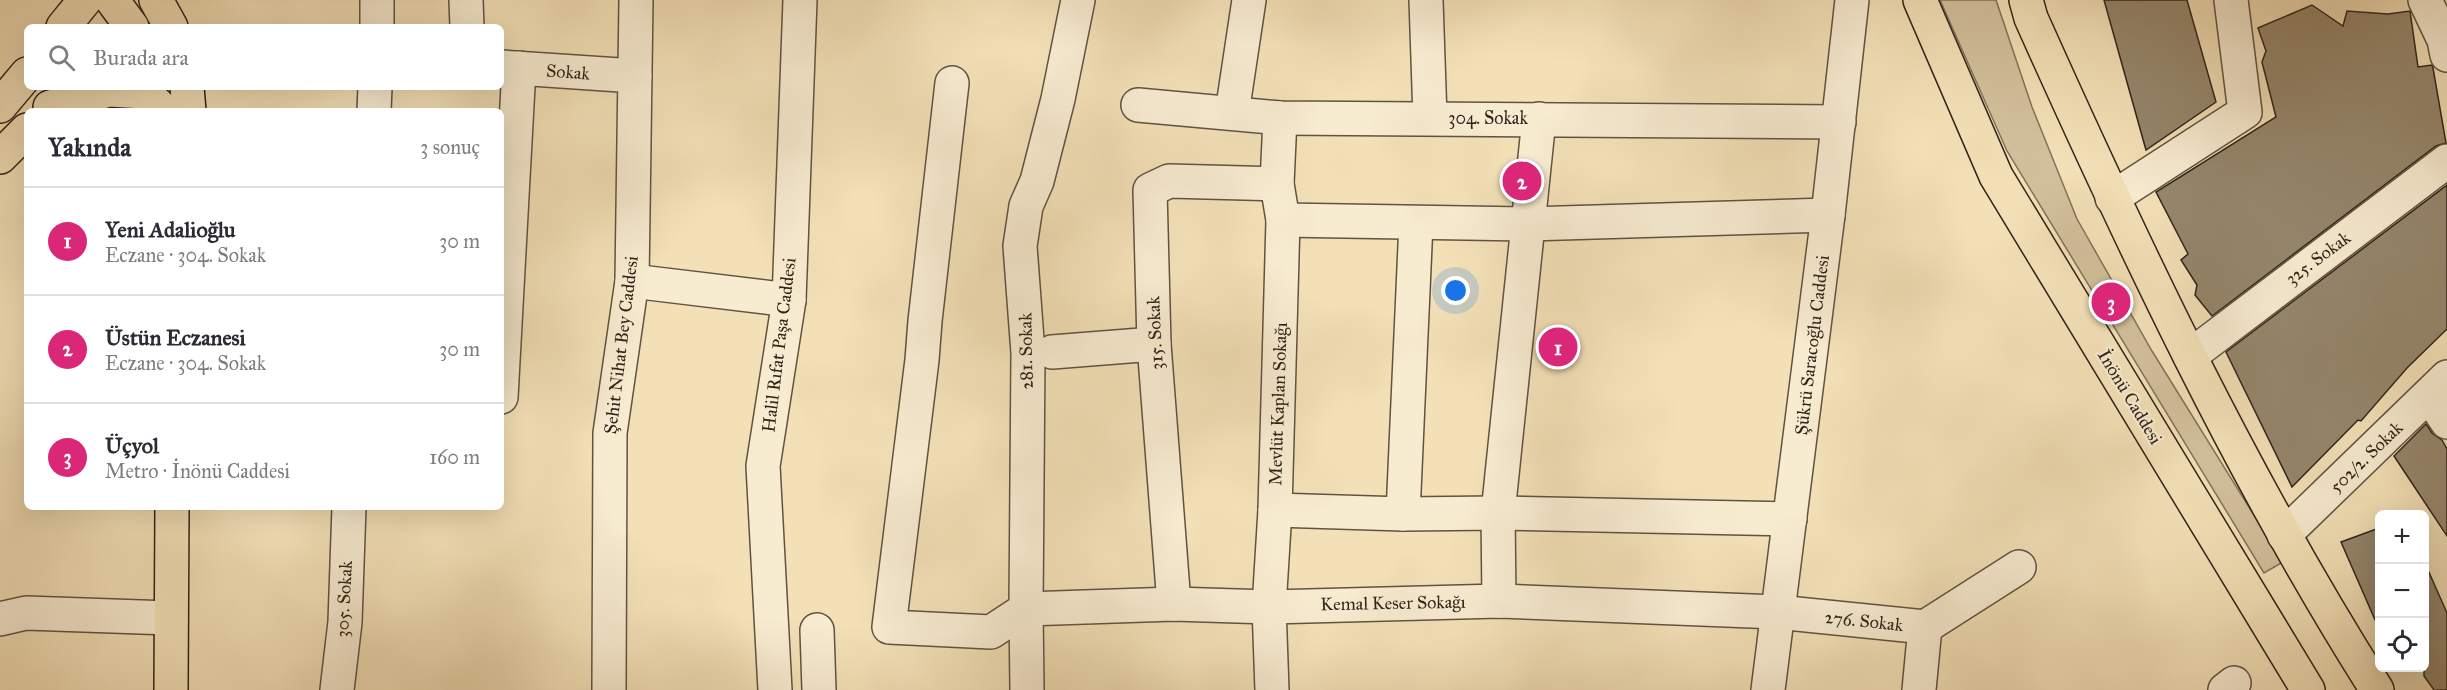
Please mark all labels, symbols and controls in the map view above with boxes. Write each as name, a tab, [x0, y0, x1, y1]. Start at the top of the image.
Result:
search box	[24, 24, 504, 90]
icon: search	[45, 41, 78, 74]
text: Burada ara	[93, 44, 189, 71]
street label: Sokak	[545, 59, 591, 85]
street label: 304. Sokak	[1448, 107, 1528, 129]
text: Yakında	[48, 131, 131, 163]
text: 3 sonuç	[420, 135, 480, 159]
pin: 2	[1502, 158, 1541, 204]
text: Yeni Adalioğlu	[105, 216, 235, 243]
street label: 325. Sokak	[2281, 226, 2355, 289]
text: 1	[64, 229, 71, 253]
text: 30 m	[439, 229, 480, 253]
text: Eczane · 304. Sokak	[105, 243, 266, 267]
street label: Şehit Nihat Bey Caddesi	[599, 254, 643, 435]
street label: Şükrü Saracoğlu Caddesi	[1790, 254, 1835, 436]
street label: Halil Rıfat Paşa Caddesi	[757, 256, 801, 434]
your location	[1441, 276, 1470, 305]
pin: 3	[2092, 280, 2130, 324]
street label: 315. Sokak	[1142, 295, 1168, 370]
street label: 281. Sokak	[1014, 312, 1038, 390]
street label: Mevlüt Kaplan Sokağı	[1264, 322, 1293, 486]
text: Üstün Eczanesi	[105, 324, 246, 351]
pin: 1	[1538, 324, 1578, 370]
text: 2	[63, 337, 72, 361]
text: 30 m	[439, 337, 480, 361]
street label: İnönü Caddesi	[2093, 345, 2168, 448]
text: Eczane · 304. Sokak	[105, 351, 266, 375]
street label: 502/2. Sokak	[2325, 416, 2408, 497]
text: Üçyol	[105, 432, 159, 459]
text: 3	[64, 445, 72, 469]
text: 160 m	[429, 445, 480, 469]
text: Metro · İnönü Caddesi	[105, 459, 290, 483]
map controls	[2375, 510, 2429, 672]
button: +	[2375, 510, 2429, 564]
street label: 305. Sokak	[331, 559, 357, 638]
button: −	[2375, 564, 2429, 618]
street label: Kemal Keser Sokağı	[1320, 591, 1466, 616]
street label: 276. Sokak	[1824, 606, 1905, 636]
button: locate	[2375, 618, 2429, 672]

